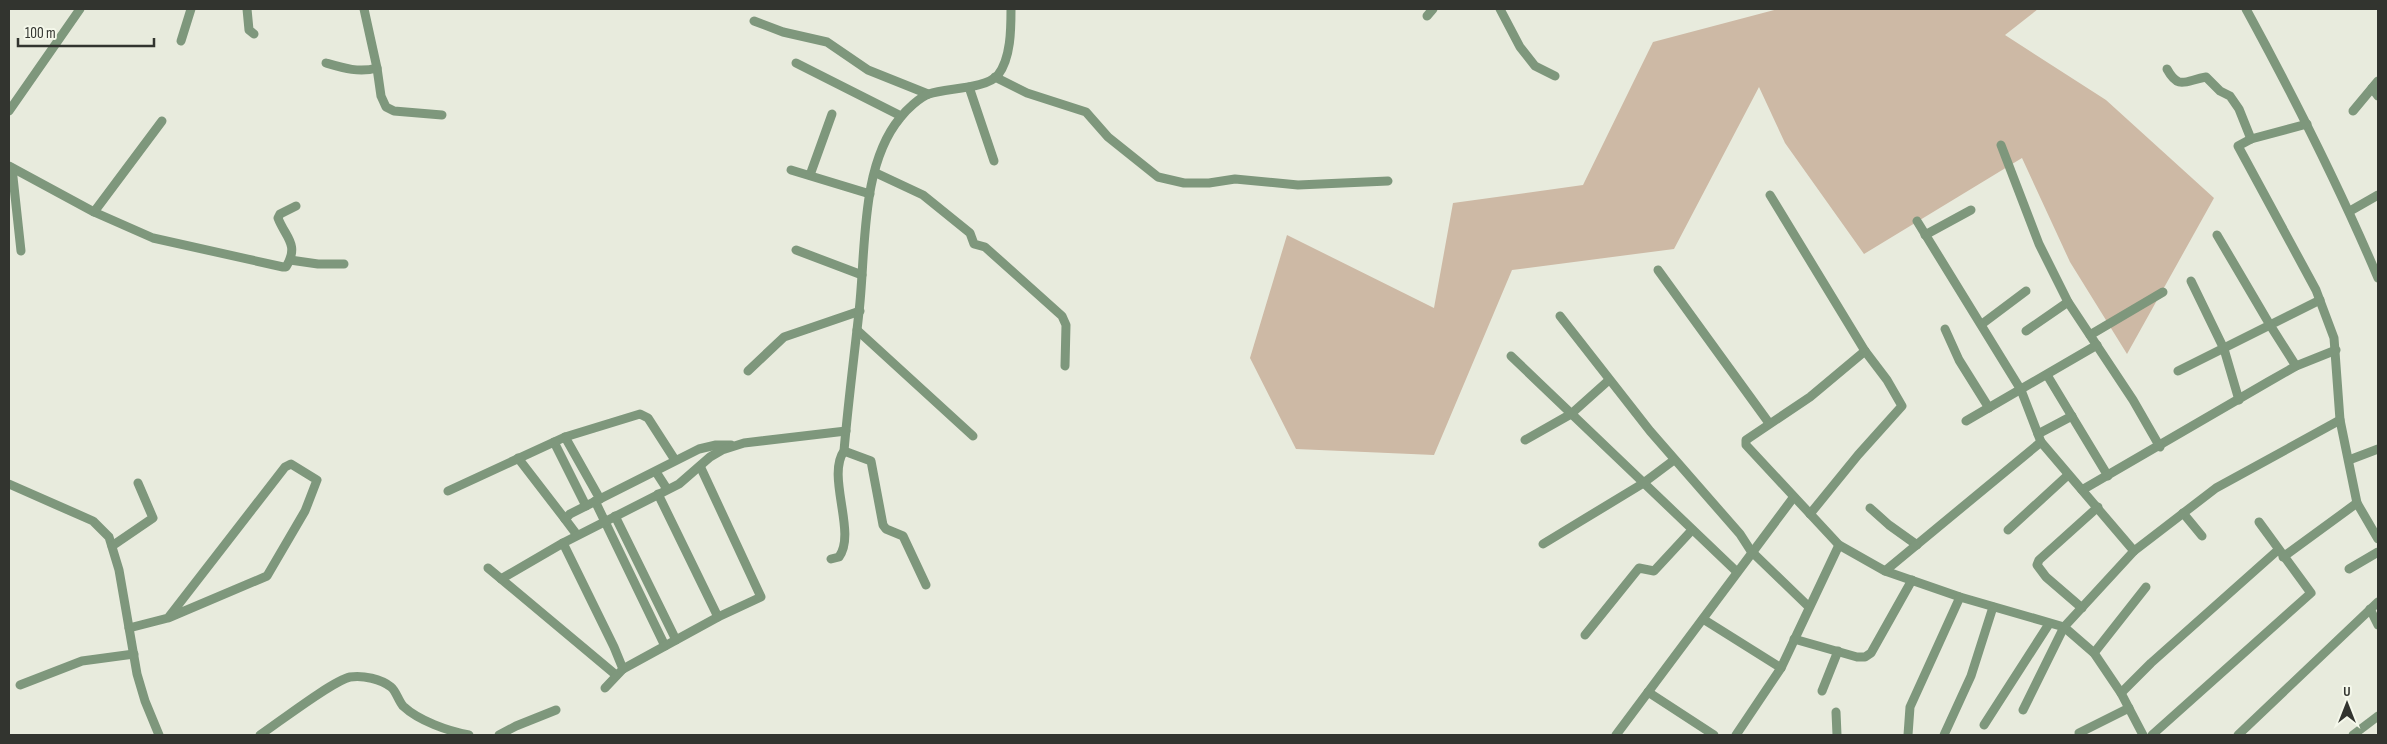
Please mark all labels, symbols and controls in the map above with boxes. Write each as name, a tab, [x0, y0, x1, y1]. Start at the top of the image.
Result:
scale bar	[18, 15, 154, 47]
text: 100 m	[25, 24, 56, 43]
north arrow	[2322, 679, 2372, 729]
text: U	[2343, 683, 2351, 700]

